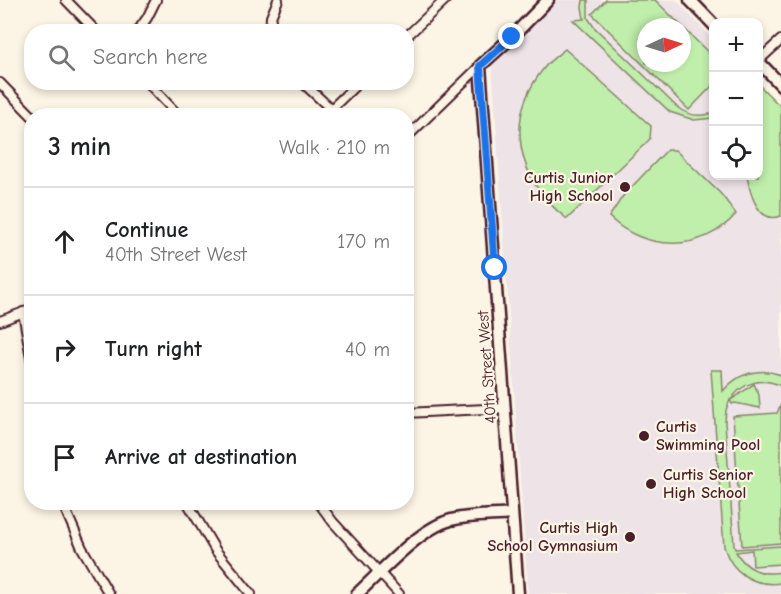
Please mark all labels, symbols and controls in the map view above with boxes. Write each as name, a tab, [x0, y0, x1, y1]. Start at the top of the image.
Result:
north arrow	[637, 18, 691, 72]
map controls	[709, 18, 763, 180]
button: +	[709, 18, 763, 72]
route end	[498, 23, 524, 49]
search box	[24, 24, 414, 90]
icon: search	[45, 41, 78, 74]
text: Search here	[93, 44, 208, 70]
button: −	[709, 72, 763, 126]
button: locate	[709, 126, 763, 180]
text: 3 min	[48, 132, 111, 162]
text: Walk · 210 m	[279, 136, 390, 159]
place label: Curtis Junior High School	[524, 169, 614, 205]
marker: Curtis Junior High School	[618, 180, 632, 194]
text: Continue	[105, 217, 188, 243]
icon: ahead	[48, 225, 81, 258]
text: 170 m	[337, 230, 390, 253]
text: 40th Street West	[105, 243, 247, 266]
route start	[481, 254, 507, 280]
street label: 40th Street West	[474, 309, 500, 424]
icon: right	[48, 333, 81, 366]
text: Turn right	[105, 336, 202, 362]
text: 40 m	[345, 338, 390, 361]
place label: Curtis Swimming Pool	[656, 418, 760, 454]
marker: Curtis Swimming Pool	[637, 429, 651, 443]
icon: arrive	[48, 441, 81, 474]
text: Arrive at destination	[105, 444, 297, 470]
place label: Curtis Senior High School	[663, 466, 753, 502]
marker: Curtis Senior High School	[644, 477, 658, 491]
place label: Curtis High School Gymnasium	[487, 519, 618, 555]
marker: Curtis High School Gymnasium	[623, 530, 637, 544]

